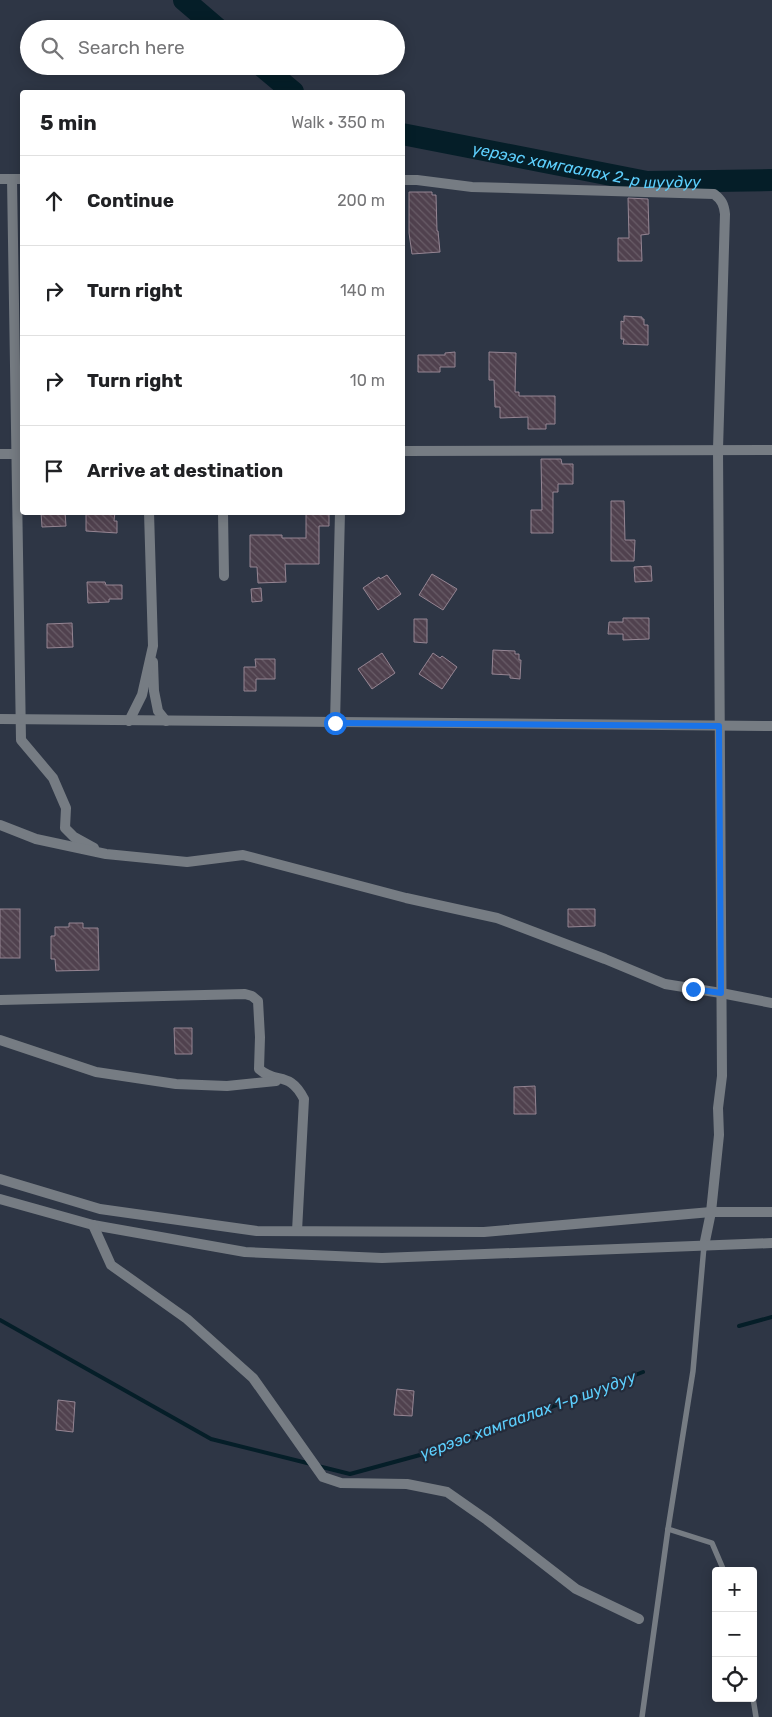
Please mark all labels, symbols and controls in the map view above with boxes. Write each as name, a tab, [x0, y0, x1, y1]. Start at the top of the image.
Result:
search box	[20, 20, 405, 75]
icon: search	[38, 34, 66, 62]
text: Search here	[78, 36, 185, 59]
text: 5 min	[40, 110, 97, 135]
text: Walk · 350 m	[291, 113, 385, 132]
water label: үерээс хамгаалах 2-р шуудуу	[471, 139, 702, 192]
icon: ahead	[40, 187, 68, 215]
text: Continue	[87, 189, 174, 212]
text: 200 m	[337, 191, 385, 210]
icon: right	[40, 277, 68, 305]
text: Turn right	[87, 279, 182, 302]
text: 140 m	[340, 281, 385, 300]
icon: right	[40, 367, 68, 395]
text: Turn right	[87, 369, 182, 392]
text: 10 m	[350, 371, 385, 390]
icon: arrive	[40, 457, 68, 485]
text: Arrive at destination	[87, 459, 283, 482]
route start	[324, 712, 347, 735]
route end	[682, 978, 705, 1001]
water label: үерээс хамгаалах 1-р шуудуу	[417, 1367, 640, 1463]
map controls	[712, 1567, 757, 1702]
button: +	[712, 1567, 757, 1612]
button: −	[712, 1612, 757, 1657]
button: locate	[712, 1657, 757, 1702]

